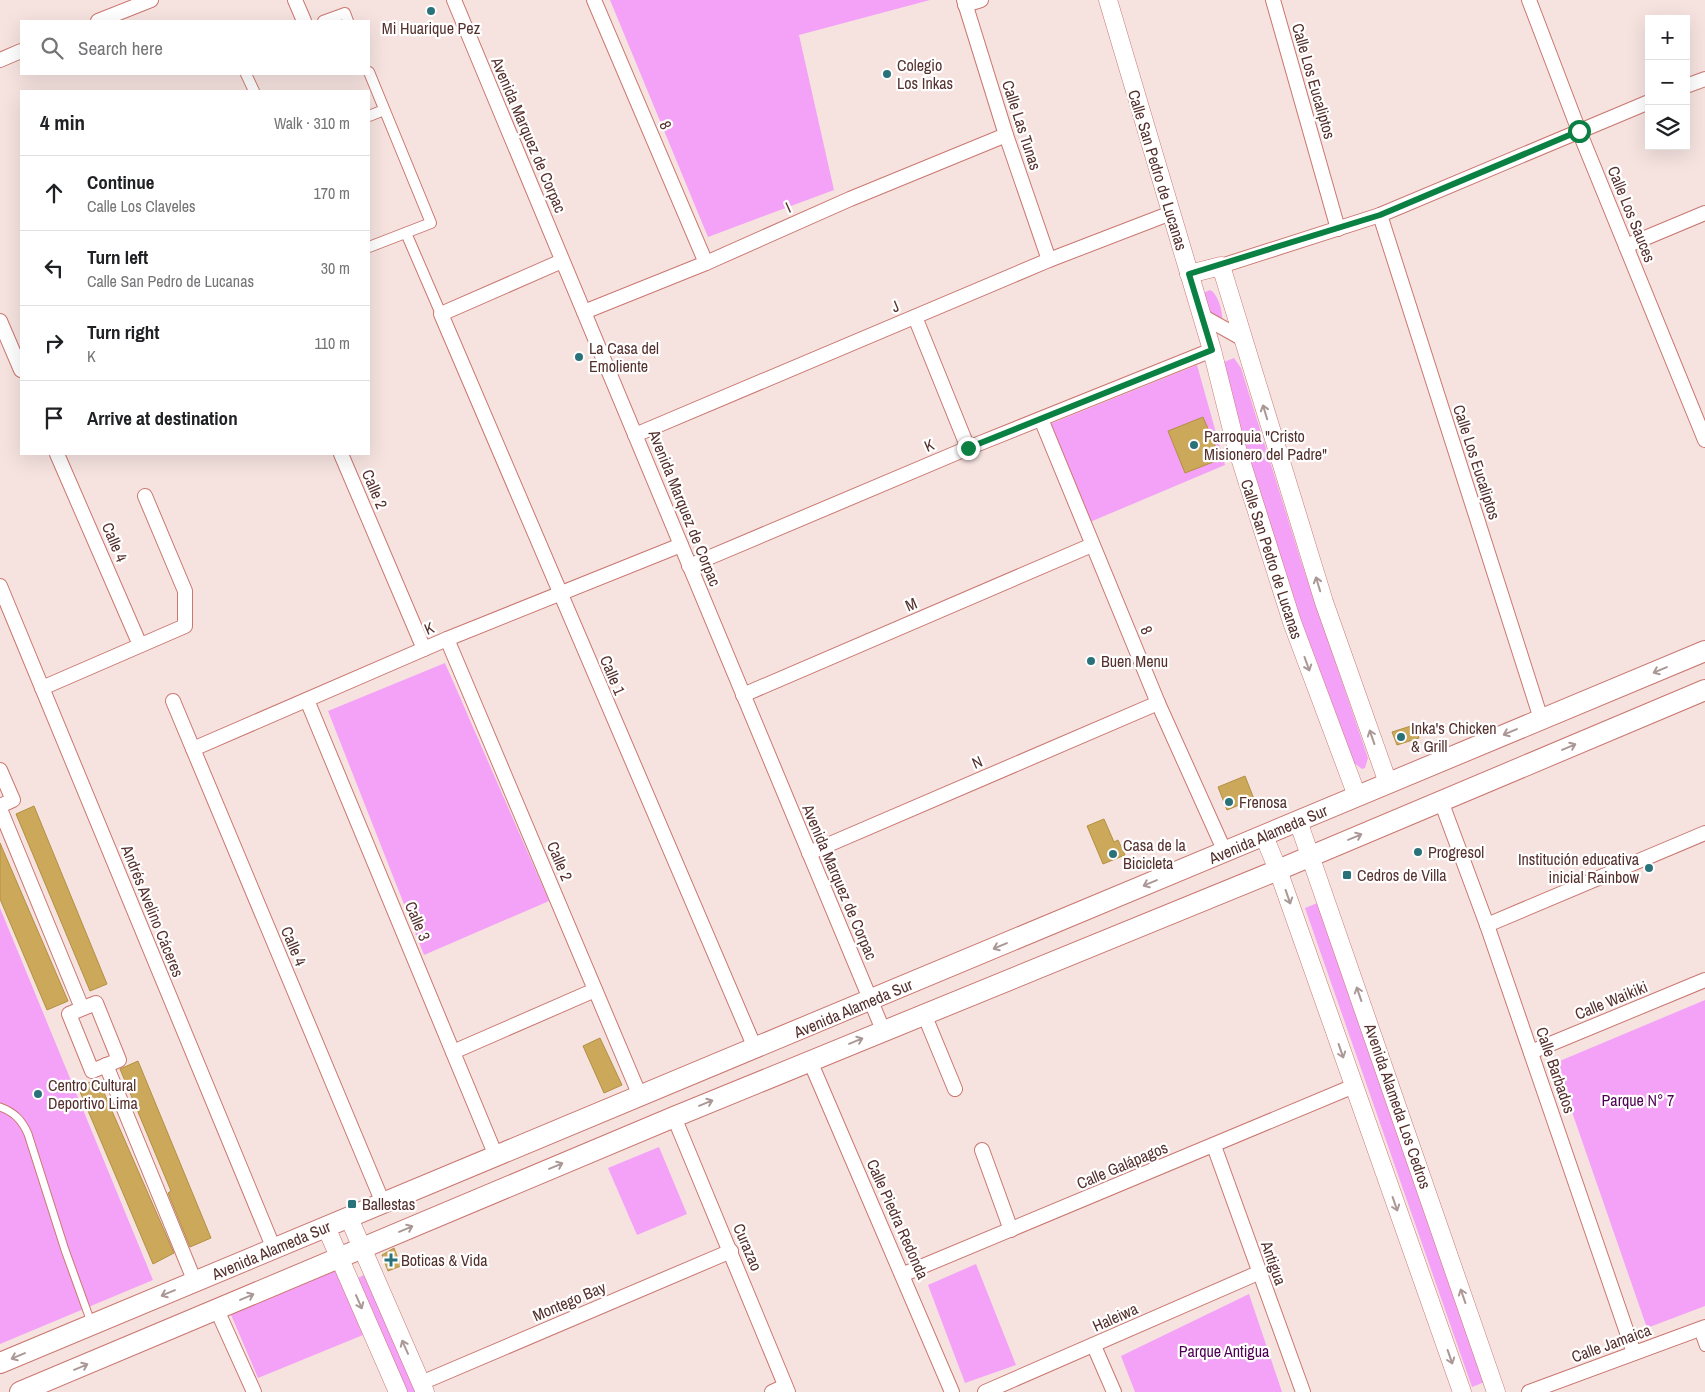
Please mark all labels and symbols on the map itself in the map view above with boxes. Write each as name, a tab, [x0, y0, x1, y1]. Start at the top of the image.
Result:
marker: Mi Huarique Pez	[425, 5, 437, 17]
place label: Mi Huarique Pez	[382, 17, 481, 39]
street label: Calle Los Eucaliptos	[1287, 20, 1341, 142]
street label: Avenida Marquez de Corpac	[486, 53, 572, 216]
place label: Colegio Los Inkas	[897, 54, 953, 94]
marker: Colegio Los Inkas	[881, 68, 893, 80]
street label: Calle Las Tunas	[997, 77, 1047, 173]
street label: Calle San Pedro de Lucanas	[1123, 87, 1193, 253]
street label: 8	[654, 117, 678, 133]
route start	[1568, 120, 1591, 143]
street label: Calle Los Sauces	[1603, 163, 1661, 265]
street label: I	[782, 196, 794, 218]
street label: J	[888, 295, 902, 317]
place label: La Casa del Emoliente	[589, 337, 659, 377]
marker: La Casa del Emoliente	[573, 351, 585, 363]
street label: Calle Los Eucaliptos	[1448, 402, 1506, 522]
one-way arrow	[1260, 404, 1270, 420]
place label: Parroquia "Cristo Misionero del Padre"	[1204, 425, 1327, 465]
street label: Avenida Marquez de Corpac	[643, 426, 727, 590]
street label: K	[921, 433, 938, 457]
route end	[957, 437, 980, 460]
marker: Parroquia "Cristo Misionero del Padre"	[1188, 439, 1200, 451]
street label: Calle 2	[357, 466, 393, 512]
street label: Calle San Pedro de Lucanas	[1236, 476, 1308, 642]
street label: Calle 4	[97, 519, 133, 565]
one-way arrow	[1313, 576, 1323, 592]
street label: M	[902, 592, 920, 616]
street label: K	[421, 616, 438, 640]
street label: 8	[1135, 622, 1159, 638]
place label: Buen Menu	[1101, 650, 1168, 672]
street label: Calle 1	[595, 652, 631, 699]
marker: Buen Menu	[1085, 655, 1097, 667]
one-way arrow	[1303, 656, 1313, 671]
one-way arrow	[1653, 666, 1668, 675]
place label: Inka's Chicken & Grill	[1411, 717, 1497, 757]
one-way arrow	[1503, 728, 1518, 738]
one-way arrow	[1367, 730, 1376, 746]
marker: Inka's Chicken & Grill	[1395, 731, 1407, 743]
one-way arrow	[1561, 741, 1576, 751]
street label: N	[968, 750, 986, 774]
place label: Frenosa	[1239, 791, 1288, 813]
marker: Frenosa	[1223, 796, 1235, 808]
street label: Avenida Alameda Sur	[1204, 799, 1331, 869]
street label: Avenida Marquez de Corpac	[797, 800, 883, 963]
one-way arrow	[1347, 832, 1362, 842]
place label: Casa de la Bicicleta	[1123, 834, 1186, 874]
street label: Calle 2	[542, 838, 578, 884]
street label: Andrés Avelino Cáceres	[116, 841, 190, 980]
place label: Progresol	[1428, 841, 1484, 863]
marker: Progresol	[1412, 846, 1424, 858]
marker: Casa de la Bicicleta	[1107, 848, 1119, 860]
place label: Institución educativa inicial Rainbow	[1518, 848, 1640, 888]
marker: Institución educativa inicial Rainbow	[1643, 862, 1655, 874]
place label: Cedros de Villa	[1357, 864, 1447, 886]
marker: Cedros de Villa	[1341, 869, 1353, 881]
one-way arrow	[1143, 880, 1158, 889]
one-way arrow	[1284, 889, 1293, 905]
street label: Calle 3	[400, 898, 436, 944]
street label: Calle 4	[276, 923, 312, 969]
one-way arrow	[993, 941, 1008, 951]
street label: Avenida Alameda Sur	[789, 973, 916, 1043]
street label: Calle Waikiki	[1571, 975, 1651, 1025]
one-way arrow	[1354, 987, 1363, 1002]
street label: Avenida Alameda Los Cedros	[1359, 1020, 1437, 1192]
street label: Calle Barbados	[1531, 1024, 1581, 1116]
one-way arrow	[848, 1036, 863, 1046]
one-way arrow	[1337, 1043, 1346, 1058]
place label: Centro Cultural Deportivo Lima	[48, 1074, 138, 1114]
marker: Centro Cultural Deportivo Lima	[32, 1088, 44, 1100]
park label: Parque N° 7	[1602, 1089, 1674, 1111]
one-way arrow	[698, 1098, 713, 1108]
street label: Calle Galápagos	[1073, 1136, 1171, 1194]
street label: Calle Piedra Redonda	[862, 1156, 935, 1283]
one-way arrow	[548, 1161, 563, 1170]
place label: Ballestas	[362, 1193, 415, 1215]
one-way arrow	[1391, 1196, 1400, 1211]
marker: Ballestas	[346, 1198, 358, 1210]
street label: Avenida Alameda Sur	[207, 1215, 334, 1285]
street label: Curazao	[728, 1220, 768, 1274]
one-way arrow	[399, 1224, 414, 1233]
street label: Antigua	[1256, 1237, 1292, 1289]
place label: Boticas & Vida	[401, 1249, 488, 1271]
marker: Boticas & Vida	[385, 1254, 397, 1266]
street label: Montego Bay	[529, 1276, 609, 1326]
one-way arrow	[161, 1289, 176, 1299]
one-way arrow	[1458, 1289, 1467, 1305]
one-way arrow	[239, 1291, 254, 1301]
one-way arrow	[354, 1294, 364, 1309]
street label: Haleiwa	[1089, 1297, 1142, 1337]
street label: Calle Jamaica	[1568, 1318, 1654, 1368]
one-way arrow	[400, 1340, 410, 1355]
park label: Parque Antigua	[1179, 1340, 1270, 1362]
one-way arrow	[1445, 1349, 1455, 1365]
one-way arrow	[11, 1352, 26, 1361]
one-way arrow	[73, 1361, 88, 1371]

